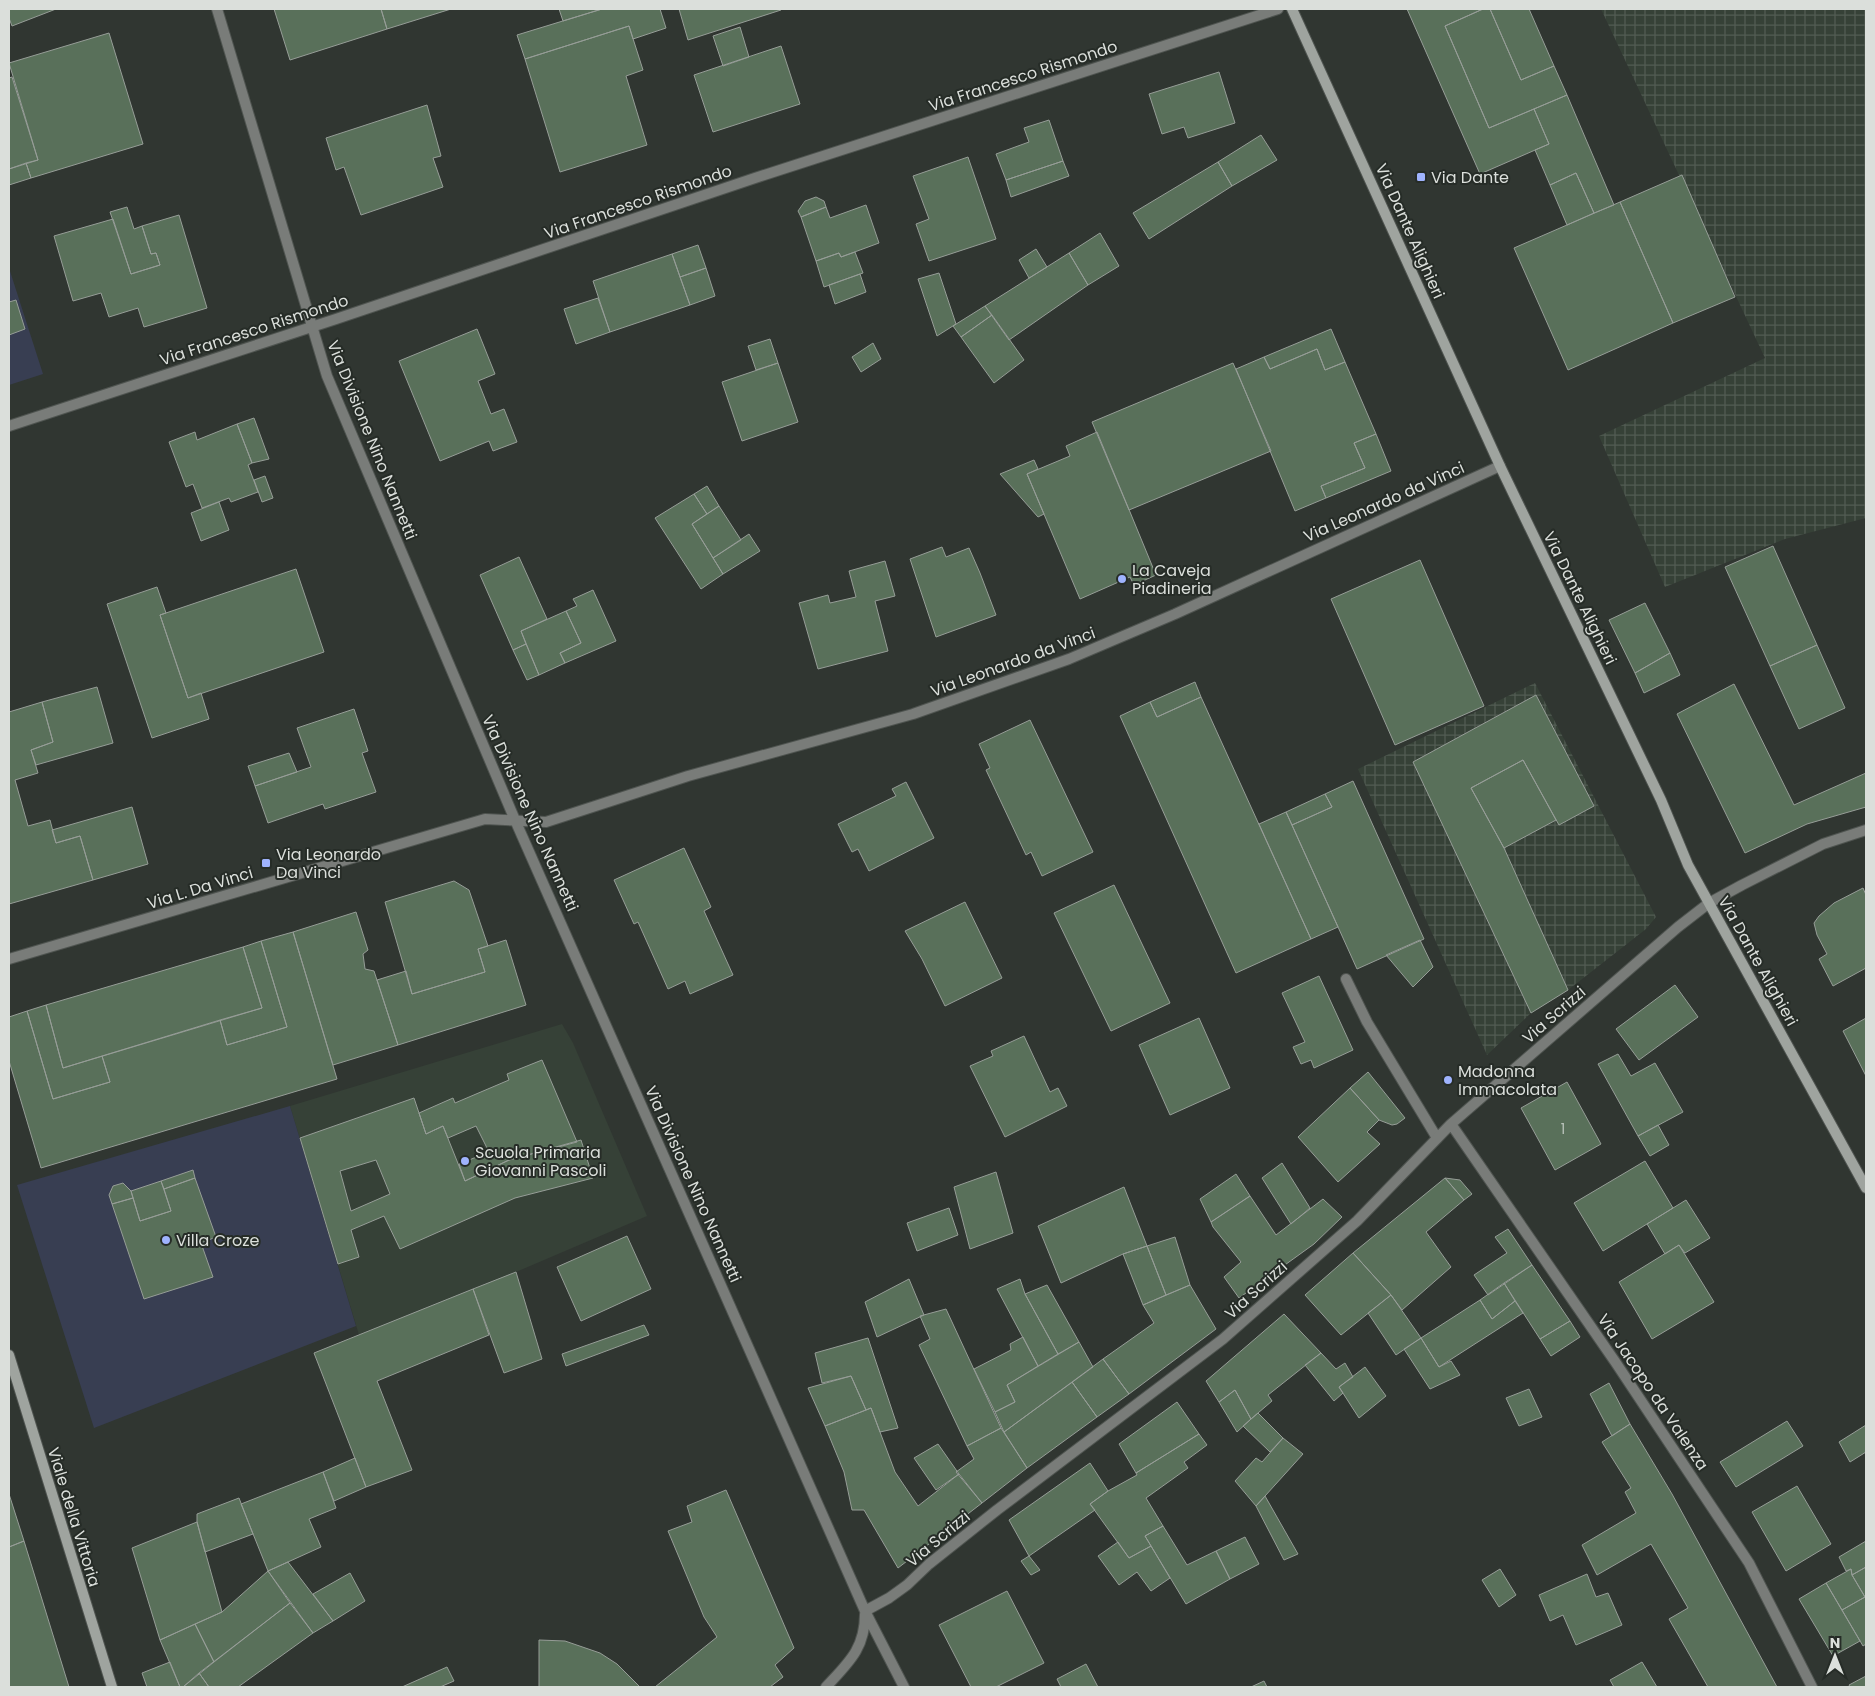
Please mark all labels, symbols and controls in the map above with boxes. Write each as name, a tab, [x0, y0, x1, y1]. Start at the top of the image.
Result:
street label: Via Francesco Rismondo	[926, 35, 1120, 117]
street label: Via Francesco Rismondo	[541, 159, 735, 245]
street label: Via Dante Alighieri	[1370, 160, 1450, 302]
place label: Via Dante	[1431, 166, 1509, 189]
marker: Via Dante	[1415, 171, 1427, 183]
street label: Via Francesco Rismondo	[157, 289, 351, 371]
street label: Via Divisione Nino Nannetti	[321, 337, 423, 543]
street label: Via Leonardo da Vinci	[1300, 456, 1468, 548]
street label: Via Dante Alighieri	[1538, 527, 1622, 669]
place label: La Caveja Piadineria	[1132, 559, 1212, 600]
marker: La Caveja Piadineria	[1116, 573, 1128, 585]
street label: Via Leonardo da Vinci	[927, 621, 1099, 703]
street label: Via Divisione Nino Nannetti	[476, 711, 584, 915]
place label: Via Leonardo Da Vinci	[276, 843, 381, 884]
marker: Via Leonardo Da Vinci	[260, 857, 272, 869]
street label: Via L. Da Vinci	[144, 861, 256, 915]
street label: Via Dante Alighieri	[1713, 892, 1803, 1030]
street label: Via Scrizzi	[1517, 981, 1591, 1049]
place label: Madonna Immacolata	[1458, 1060, 1557, 1101]
marker: Madonna Immacolata	[1442, 1074, 1454, 1086]
street label: Via Divisione Nino Nannetti	[639, 1082, 747, 1286]
house number: 1	[1561, 1119, 1565, 1139]
place label: Scuola Primaria Giovanni Pascoli	[475, 1141, 606, 1182]
marker: Scuola Primaria Giovanni Pascoli	[459, 1155, 471, 1167]
place label: Villa Croze	[176, 1229, 260, 1252]
marker: Villa Croze	[160, 1234, 172, 1246]
street label: Via Scrizzi	[1220, 1256, 1292, 1324]
street label: Via Jacopo da Valenza	[1592, 1309, 1714, 1475]
street label: Viale della Vittoria	[42, 1444, 106, 1590]
street label: Via Scrizzi	[901, 1505, 975, 1573]
north arrow	[1810, 1631, 1860, 1681]
text: N	[1830, 1633, 1840, 1653]

